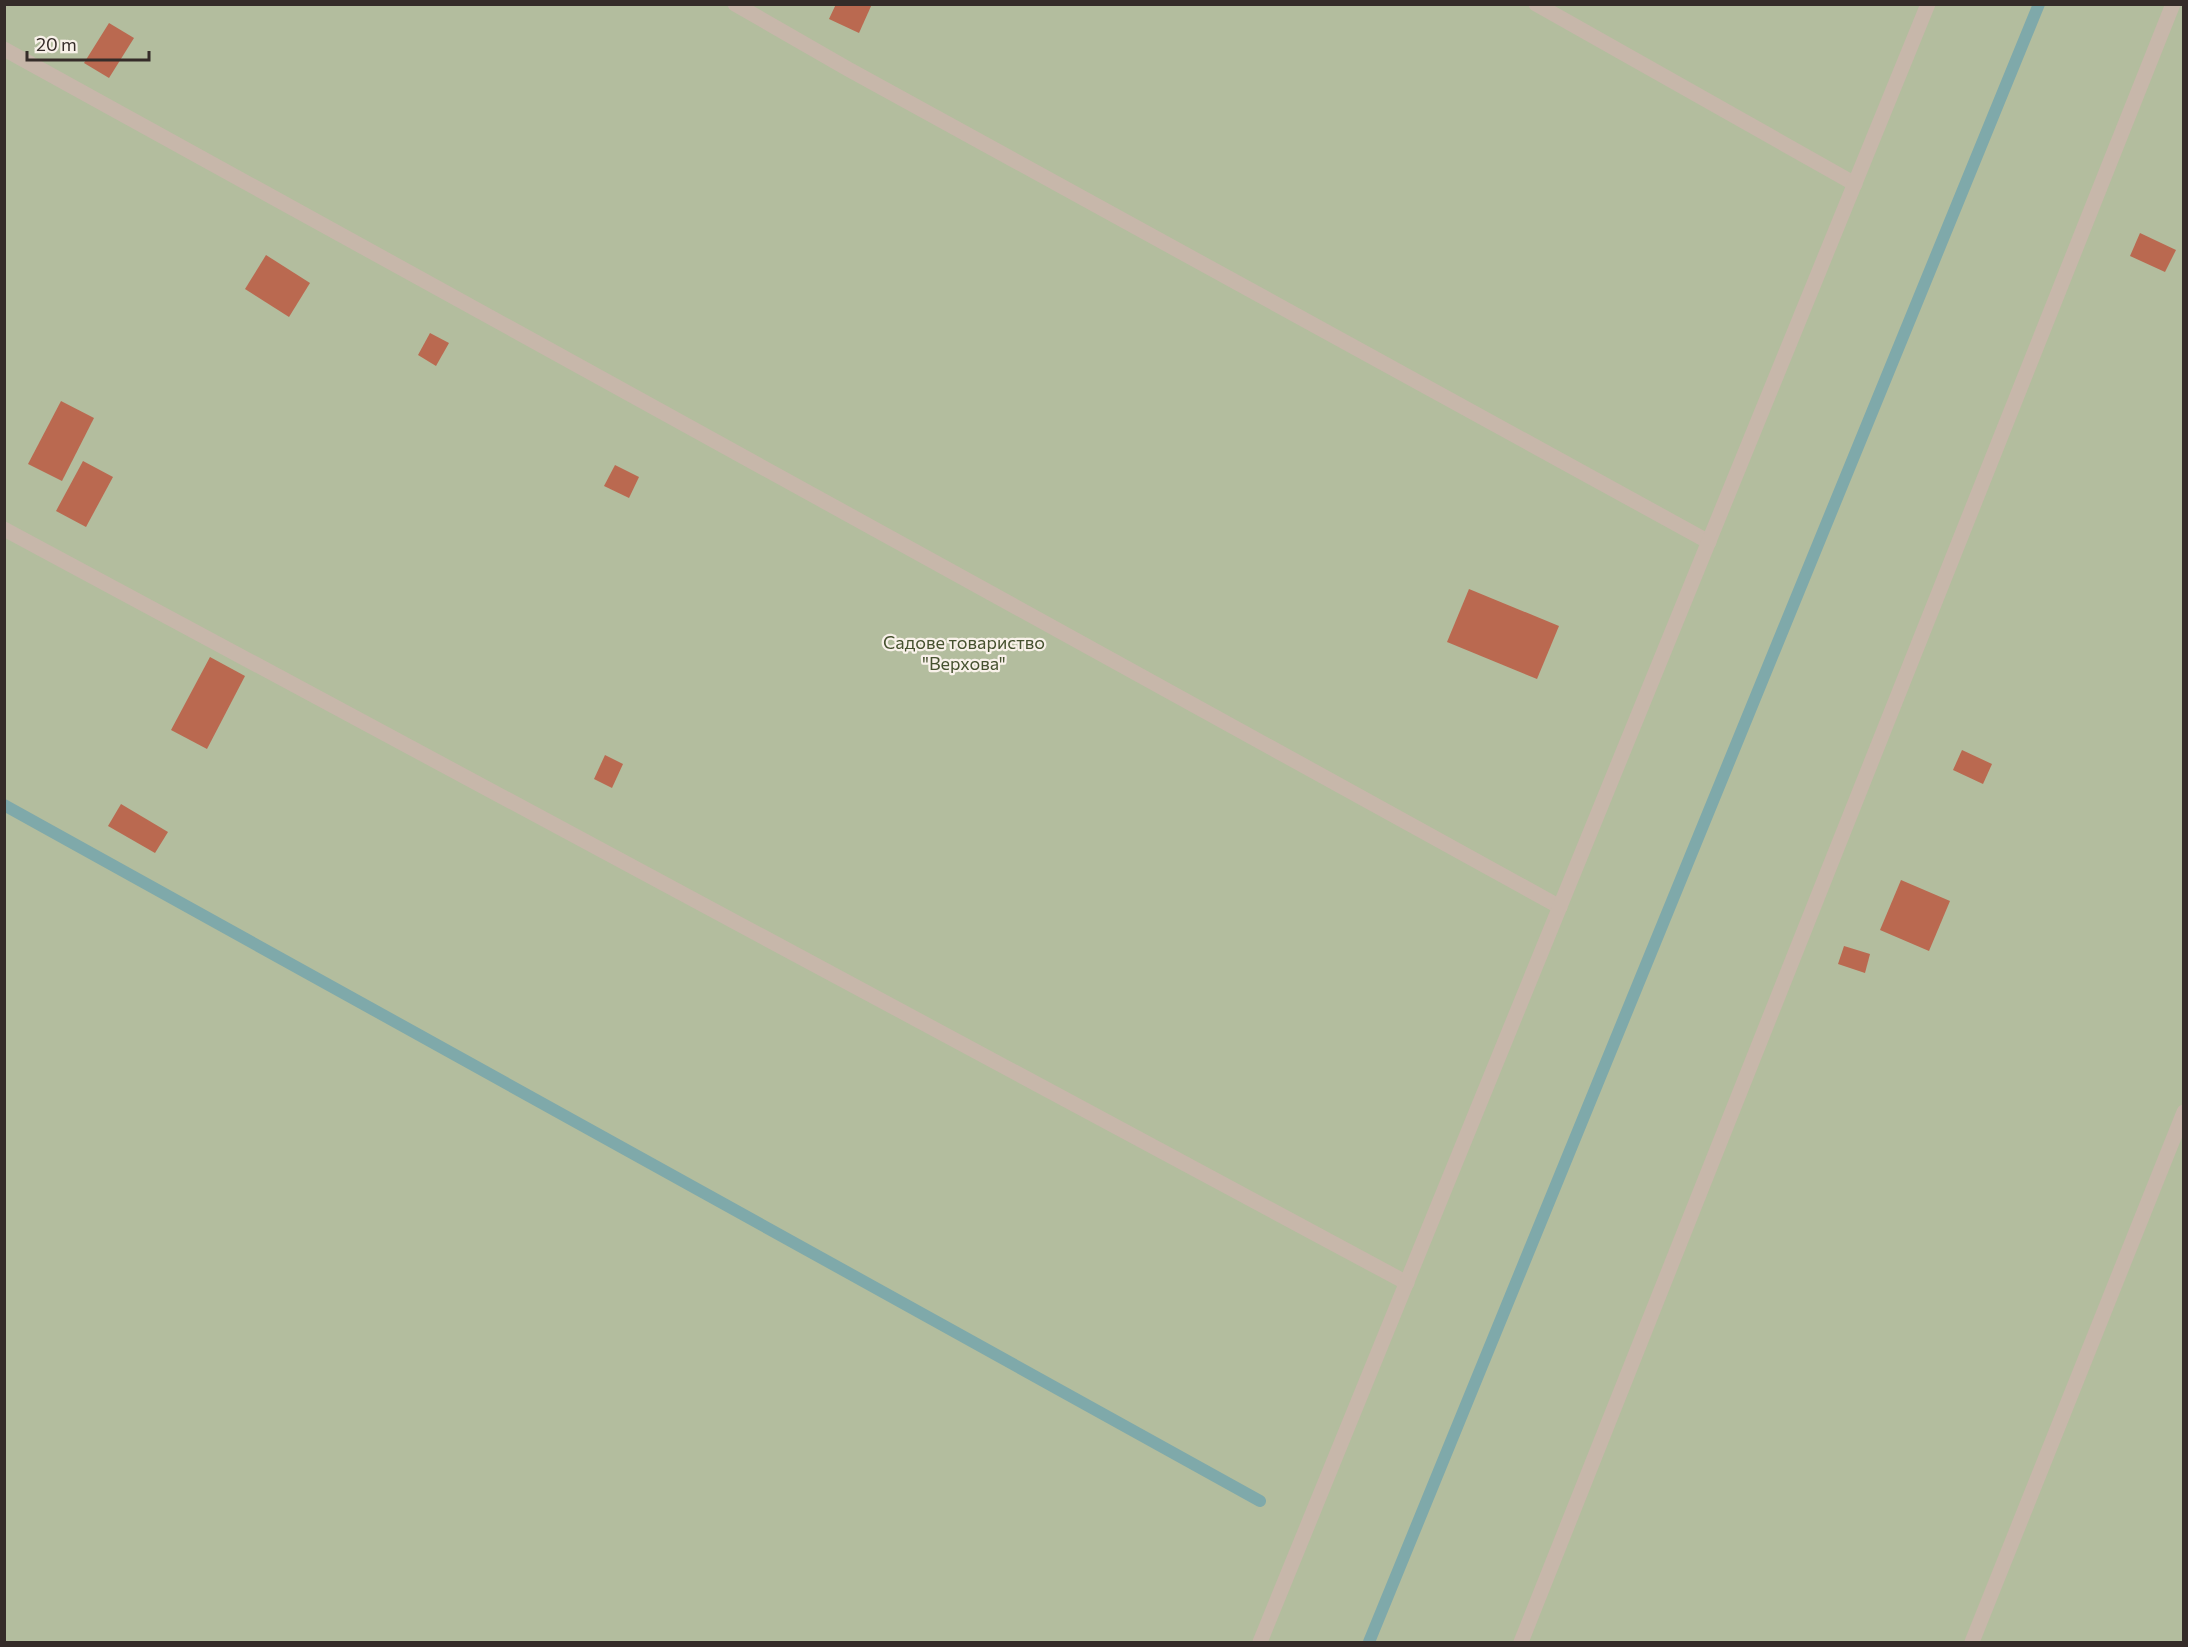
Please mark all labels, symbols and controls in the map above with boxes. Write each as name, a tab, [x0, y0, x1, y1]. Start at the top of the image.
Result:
scale bar	[27, 24, 148, 62]
text: 20 m	[36, 33, 77, 55]
park label: Садове товариство "Верхова"	[883, 631, 1045, 674]

